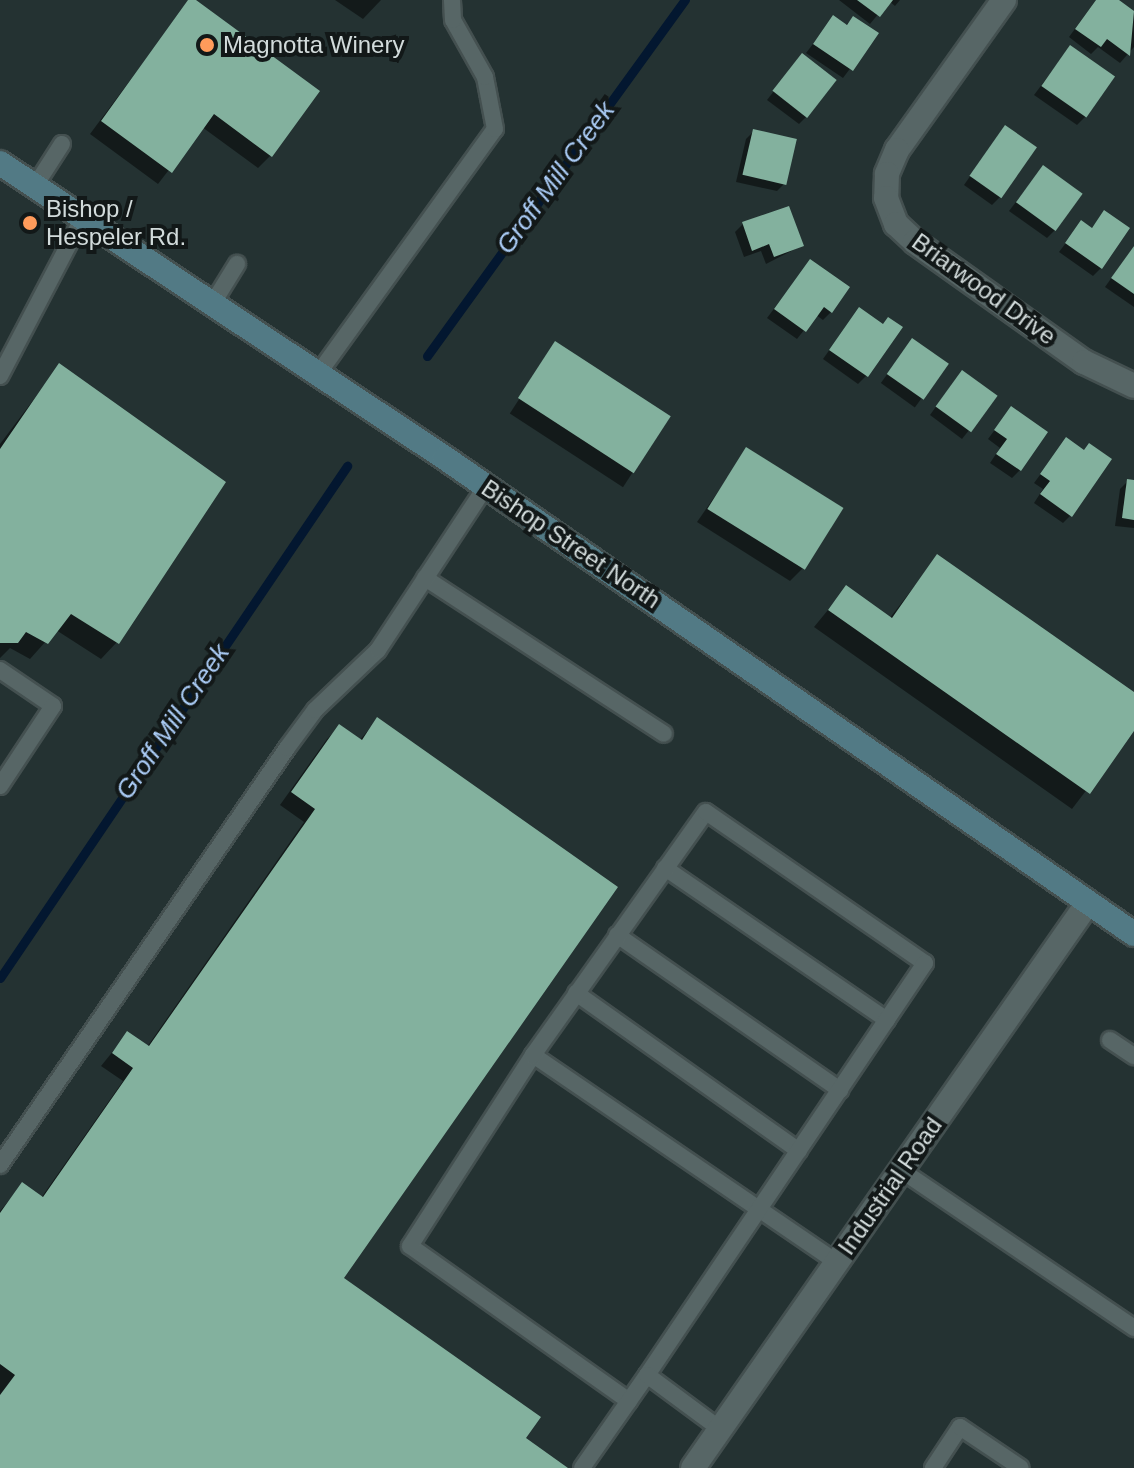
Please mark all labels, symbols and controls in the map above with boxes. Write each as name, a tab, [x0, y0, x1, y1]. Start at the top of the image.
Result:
place label: Magnotta Winery	[223, 31, 404, 59]
marker: Magnotta Winery	[198, 36, 216, 54]
water label: Groff Mill Creek	[490, 96, 622, 260]
place label: Bishop / Hespeler Rd.	[46, 195, 186, 251]
marker: Bishop / Hespeler Rd.	[21, 214, 39, 232]
street label: Briarwood Drive	[906, 227, 1062, 351]
street label: Bishop Street North	[476, 474, 666, 614]
water label: Groff Mill Creek	[110, 638, 236, 806]
street label: Industrial Road	[832, 1112, 948, 1260]

